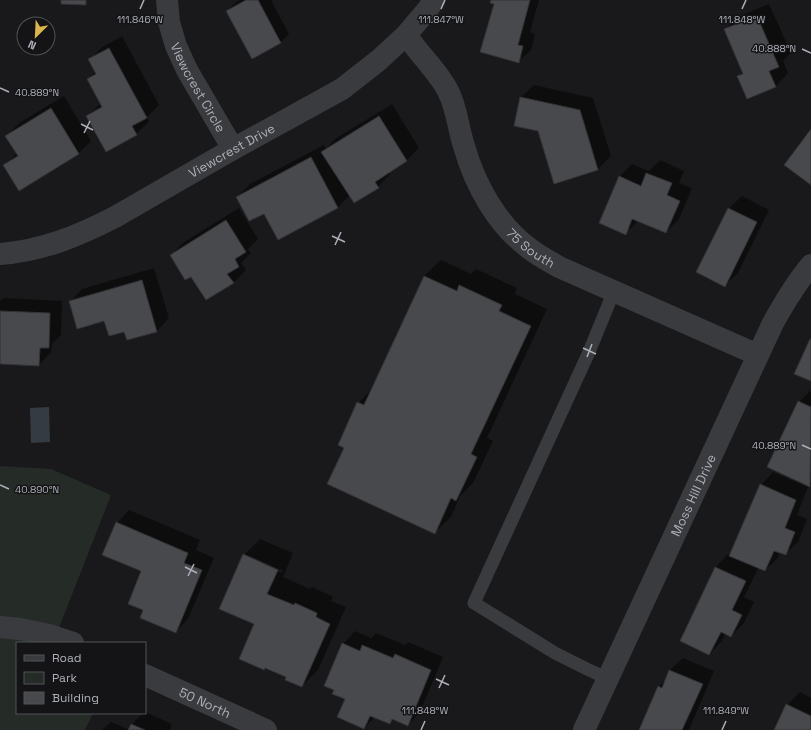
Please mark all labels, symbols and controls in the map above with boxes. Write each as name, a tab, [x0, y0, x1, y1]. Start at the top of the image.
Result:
text: 111.846°W	[117, 13, 163, 26]
text: 111.847°W	[418, 13, 464, 26]
text: 111.848°W	[719, 13, 765, 26]
north arrow	[16, 16, 56, 56]
text: N	[26, 37, 38, 53]
street label: Viewcrest Circle	[167, 40, 230, 135]
text: 40.888°N	[752, 42, 796, 55]
text: 40.889°N	[15, 86, 59, 99]
street label: Viewcrest Drive	[185, 119, 278, 181]
street label: 75 South	[503, 224, 558, 271]
text: 40.889°N	[752, 439, 796, 452]
street label: Moss Hill Drive	[667, 451, 720, 539]
text: 40.890°N	[15, 483, 59, 496]
legend	[16, 642, 146, 714]
text: Road	[52, 650, 81, 666]
text: Park	[52, 670, 77, 686]
street label: 50 North	[177, 683, 234, 721]
text: Building	[52, 690, 99, 706]
text: 111.848°W	[402, 704, 448, 717]
text: 111.849°W	[703, 704, 749, 717]

